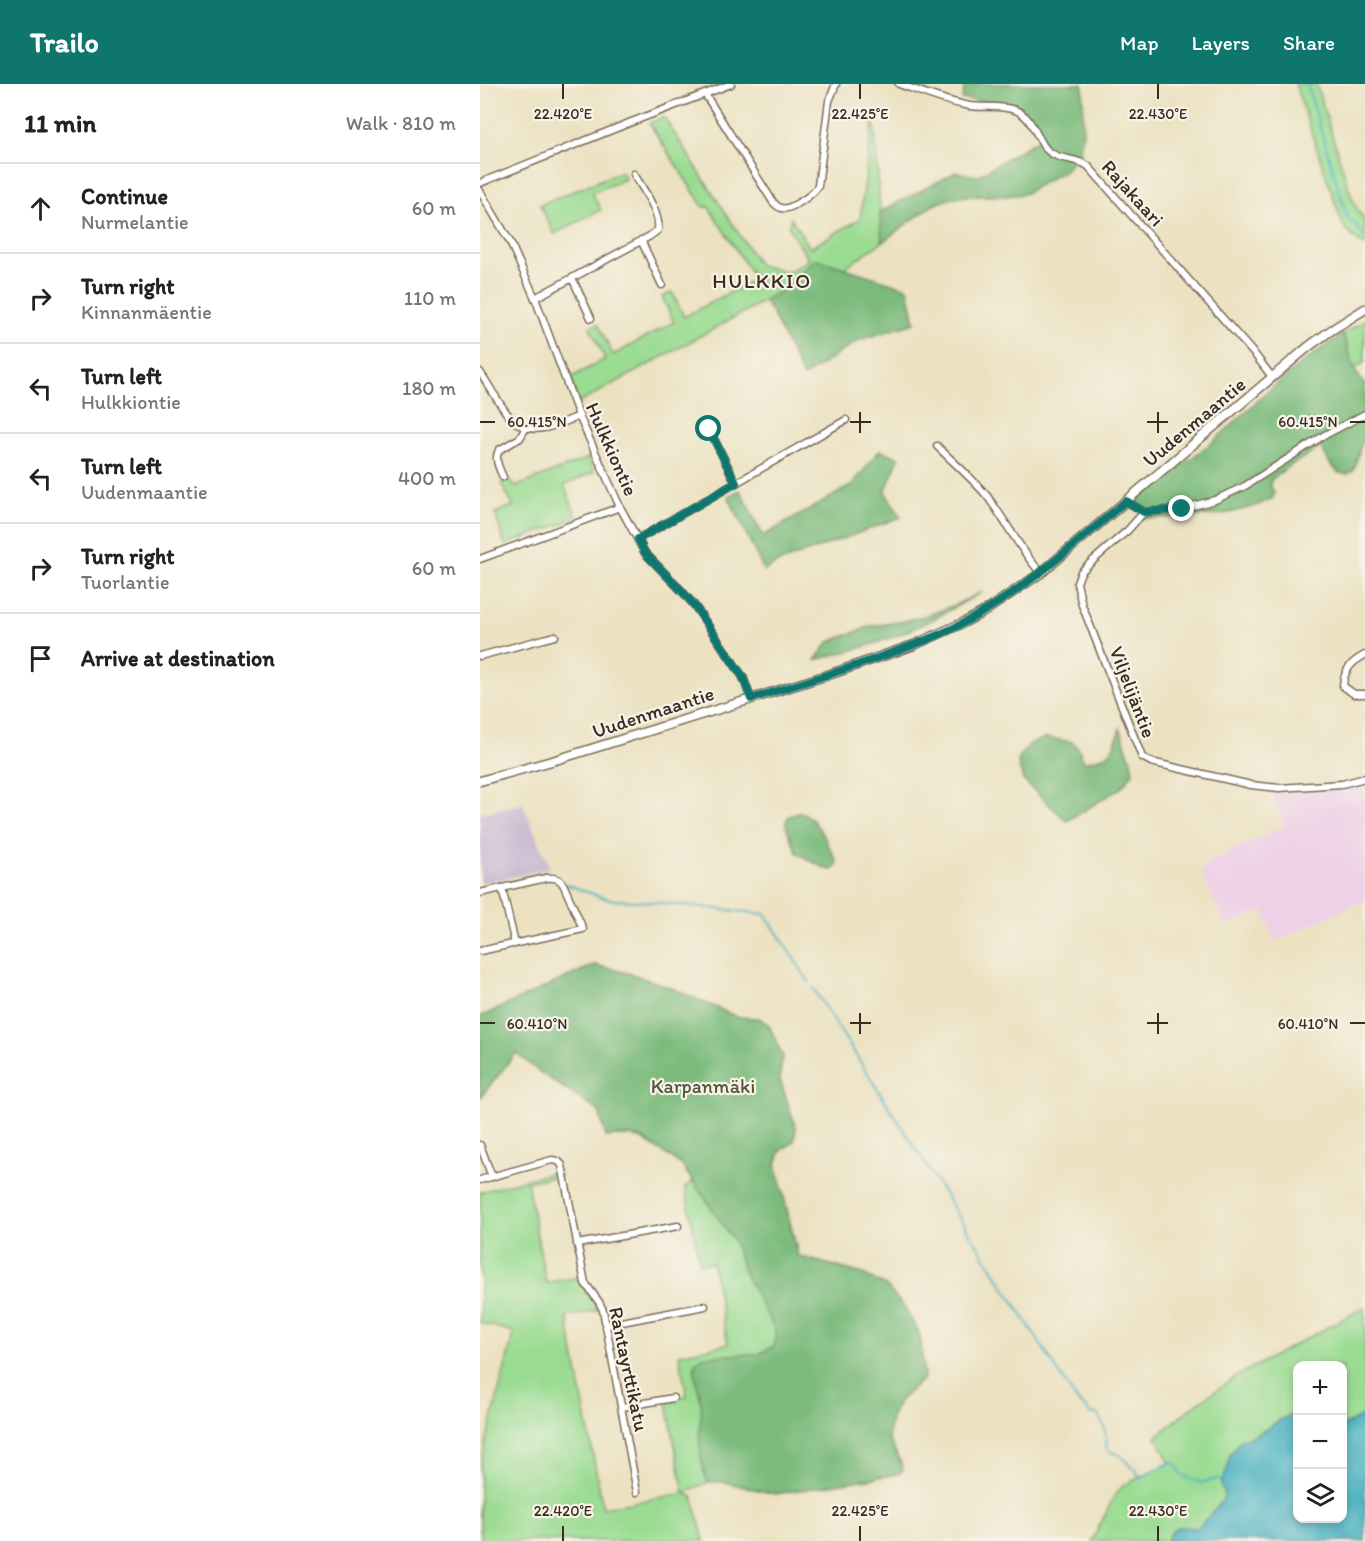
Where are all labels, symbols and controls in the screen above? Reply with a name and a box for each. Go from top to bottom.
text: Trailo [30,25,99,59]
text: Map [1120,30,1159,55]
text: Layers [1192,30,1250,55]
text: Share [1283,30,1335,55]
text: 22.420°E [534,105,592,123]
text: 22.425°E [832,105,888,123]
text: 22.430°E [1129,105,1187,123]
text: 11 min [24,107,96,139]
text: Walk · 810 m [346,111,456,135]
street label: Rajakaari [1097,155,1169,231]
text: Continue [81,183,168,210]
icon: ahead [24,192,57,225]
text: 60 m [412,196,456,220]
text: Nurmelantie [81,210,189,234]
district label: HULKKIO [712,268,812,293]
text: Turn right [81,273,175,300]
icon: right [24,282,57,315]
text: 110 m [404,286,456,310]
text: Kinnanmäentie [81,300,212,324]
text: Turn left [81,363,162,390]
icon: left [24,372,57,405]
street label: Uudenmaantie [1138,372,1250,472]
text: 180 m [402,376,456,400]
text: Hulkkiontie [81,390,181,414]
street label: Hulkkiontie [581,399,643,499]
text: 60.415°N [507,413,567,431]
text: 60.415°N [1278,413,1338,431]
route start [695,415,721,441]
text: Turn left [81,453,162,480]
icon: left [24,462,57,495]
text: 400 m [398,466,456,490]
text: Uudenmaantie [81,480,208,504]
route end [1168,495,1194,521]
text: Turn right [81,543,175,570]
icon: right [24,552,57,585]
text: 60 m [412,556,456,580]
text: Tuorlantie [81,570,169,594]
icon: arrive [24,642,57,675]
street label: Viljelijäntie [1105,643,1161,741]
text: Arrive at destination [81,645,275,672]
street label: Uudenmaantie [589,681,717,743]
text: 60.410°N [507,1015,567,1033]
text: 60.410°N [1278,1015,1338,1033]
park label: Karpanmäki [651,1074,755,1098]
street label: Rantayrttikatu [604,1304,654,1434]
map controls [1293,1361,1347,1523]
button: + [1293,1361,1347,1415]
button: − [1293,1415,1347,1469]
button: layers [1293,1469,1347,1523]
text: 22.420°E [534,1502,592,1520]
text: 22.425°E [832,1502,888,1520]
text: 22.430°E [1129,1502,1187,1520]

